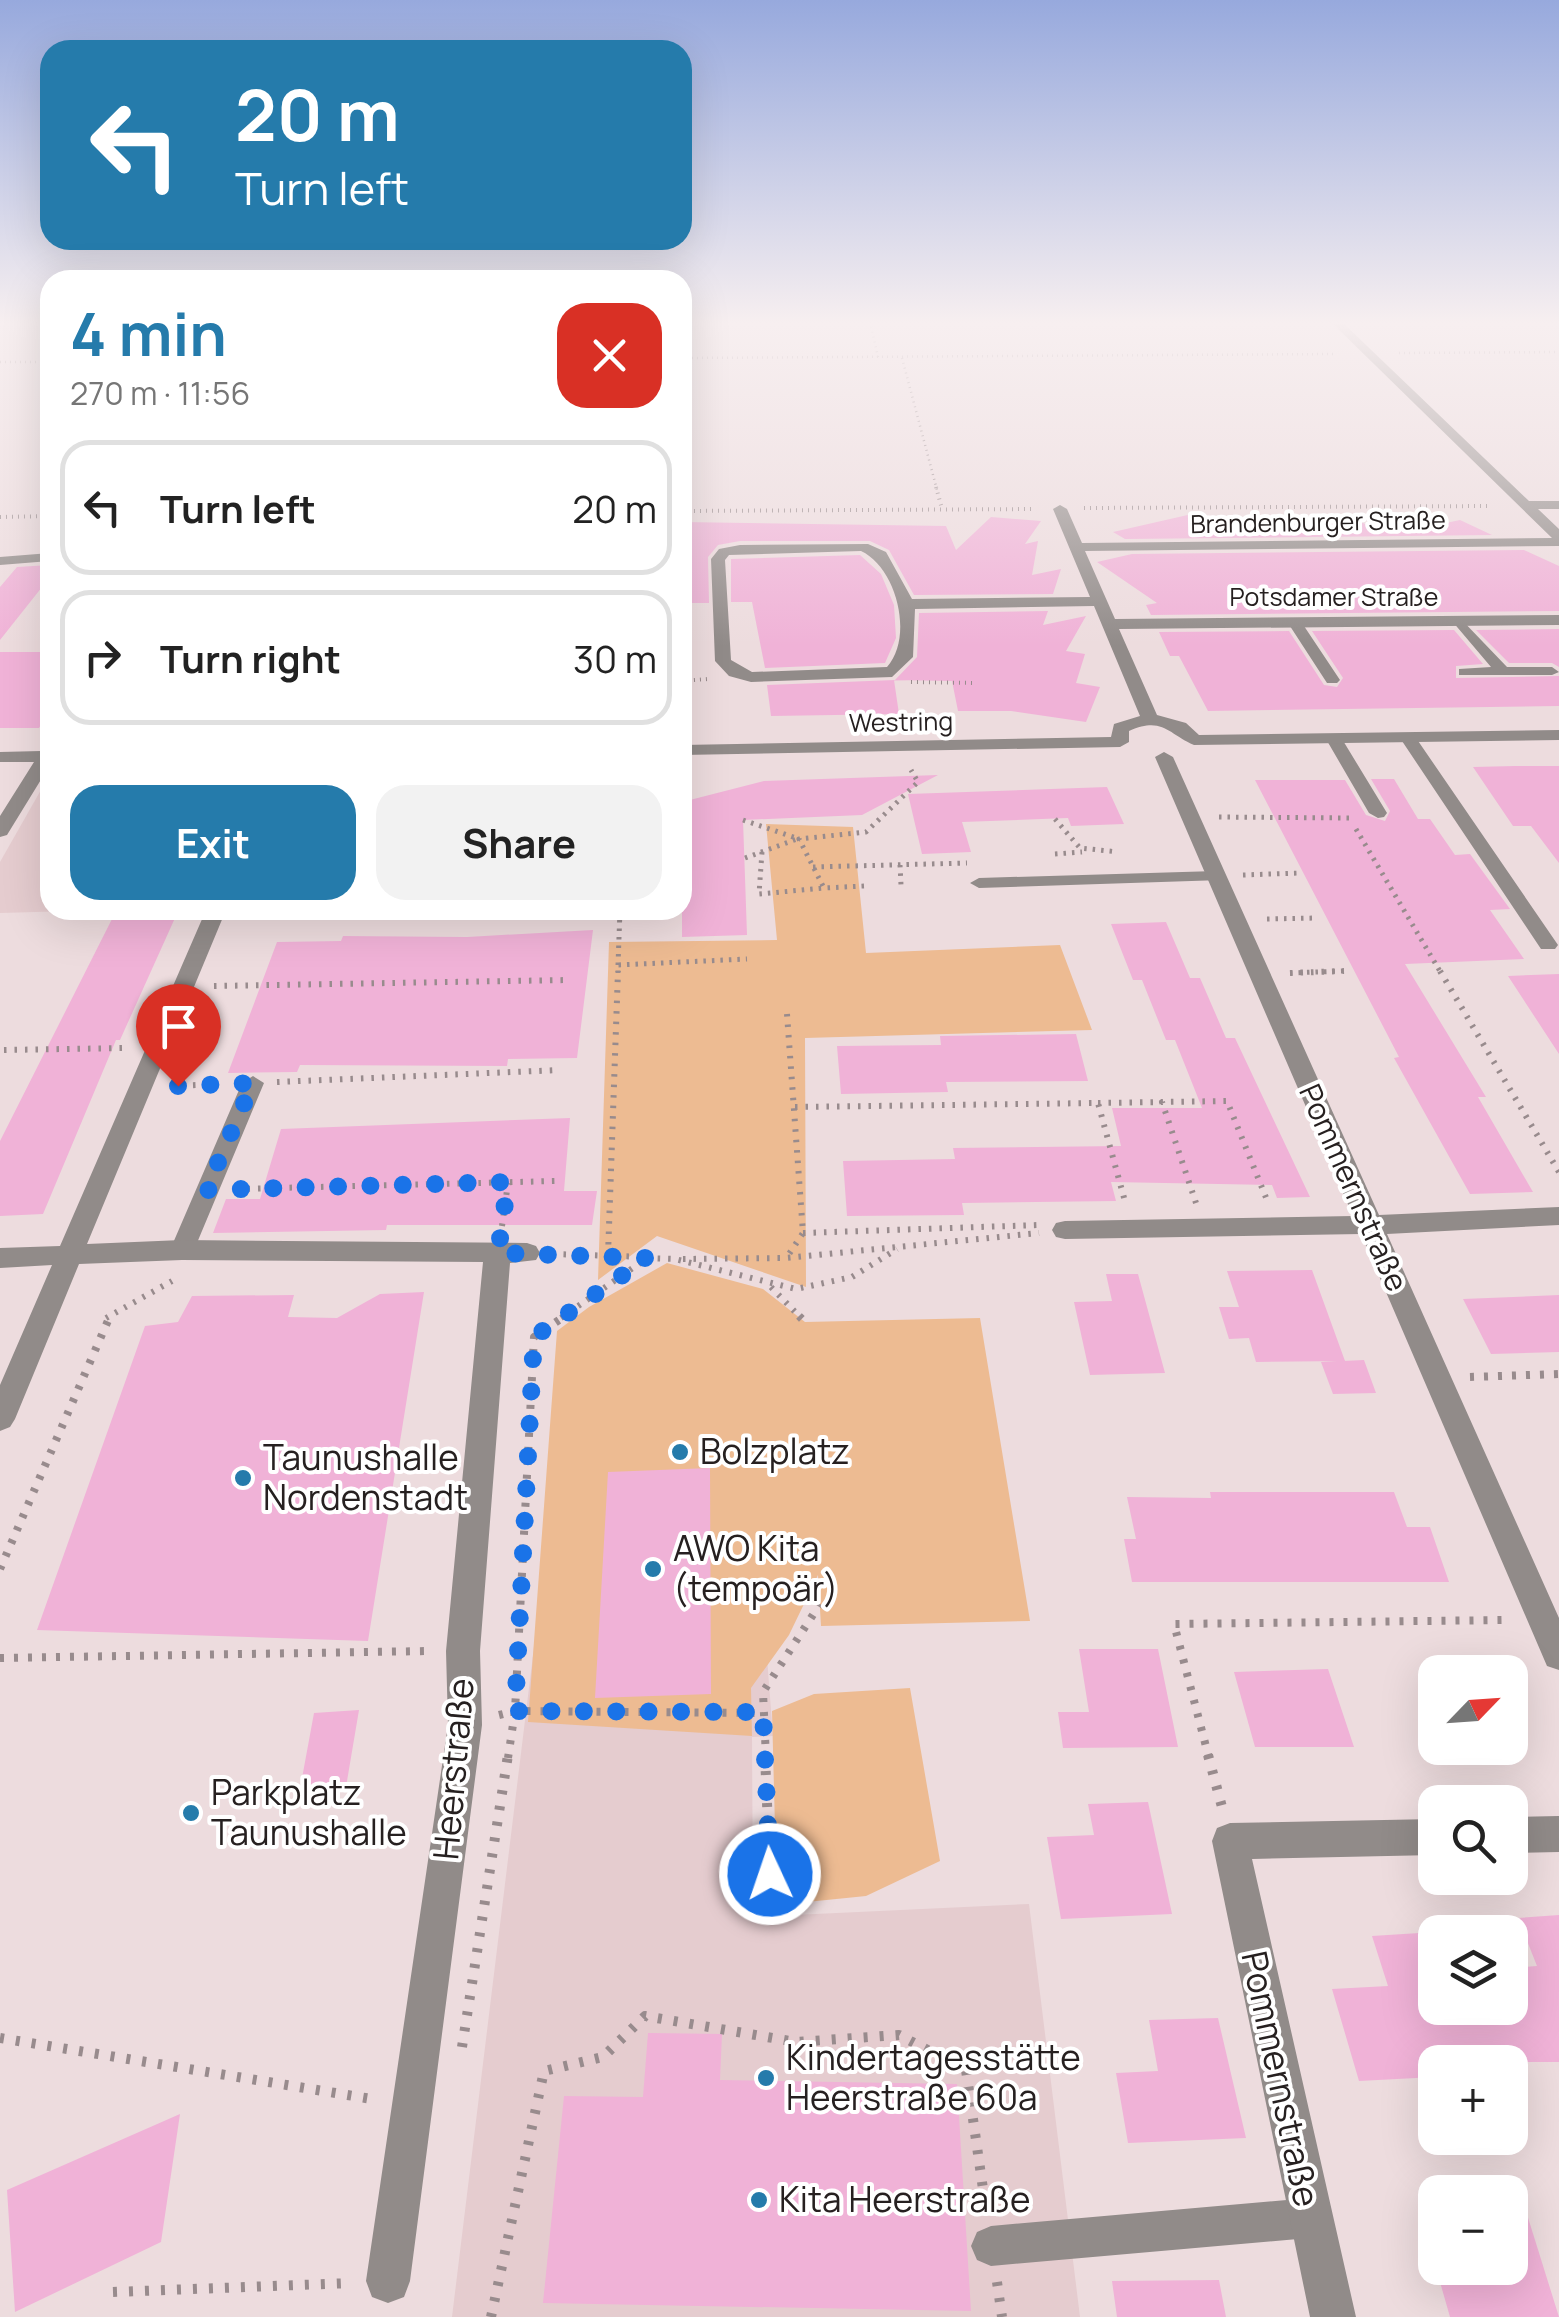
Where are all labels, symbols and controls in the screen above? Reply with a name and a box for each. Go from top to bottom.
text: 20 m [235,66,400,162]
icon: left [70,80,200,210]
text: Turn left [235,157,409,219]
text: 4 min [70,292,227,374]
button: close [557,303,662,408]
text: 270 m · 11:56 [70,371,250,415]
icon: left [75,480,130,535]
text: Turn left [160,482,316,534]
text: 20 m [572,482,657,534]
street label: Brandenburger Straße [1190,502,1446,541]
street label: Potsdamer Straße [1230,579,1438,614]
icon: right [75,630,130,685]
text: Turn right [160,632,341,684]
text: 30 m [573,632,657,684]
street label: Westring [849,703,953,740]
button: Exit [70,785,356,900]
button: Share [376,785,662,900]
pin [136,984,221,1087]
icon: arrive [151,999,206,1054]
street label: Pommernstraße [1290,1077,1418,1298]
place label: Bolzplatz [700,1427,850,1475]
place label: Taunushalle Nordenstadt [263,1433,468,1521]
marker: Bolzplatz [669,1441,691,1463]
marker: Taunushalle Nordenstadt [232,1467,254,1489]
place label: AWO Kita (tempoär) [673,1524,839,1612]
marker: AWO Kita (tempoär) [642,1558,664,1580]
north arrow [1418,1655,1528,1765]
map controls [1418,1655,1528,2285]
street label: Heerstraße [421,1676,485,1862]
place label: Parkplatz Taunushalle [211,1768,407,1856]
button: search [1418,1785,1528,1895]
marker: Parkplatz Taunushalle [180,1802,202,1824]
position arrow [718,1822,822,1926]
button: layers [1418,1915,1528,2025]
street label: Pommernstraße [1230,1947,1331,2211]
place label: Kindertagesstätte Heerstraße 60a [786,2033,1081,2121]
button: + [1418,2045,1528,2155]
marker: Kindertagesstätte Heerstraße 60a [755,2067,777,2089]
place label: Kita Heerstraße [779,2175,1030,2223]
button: − [1418,2175,1528,2285]
marker: Kita Heerstraße [748,2189,770,2211]

